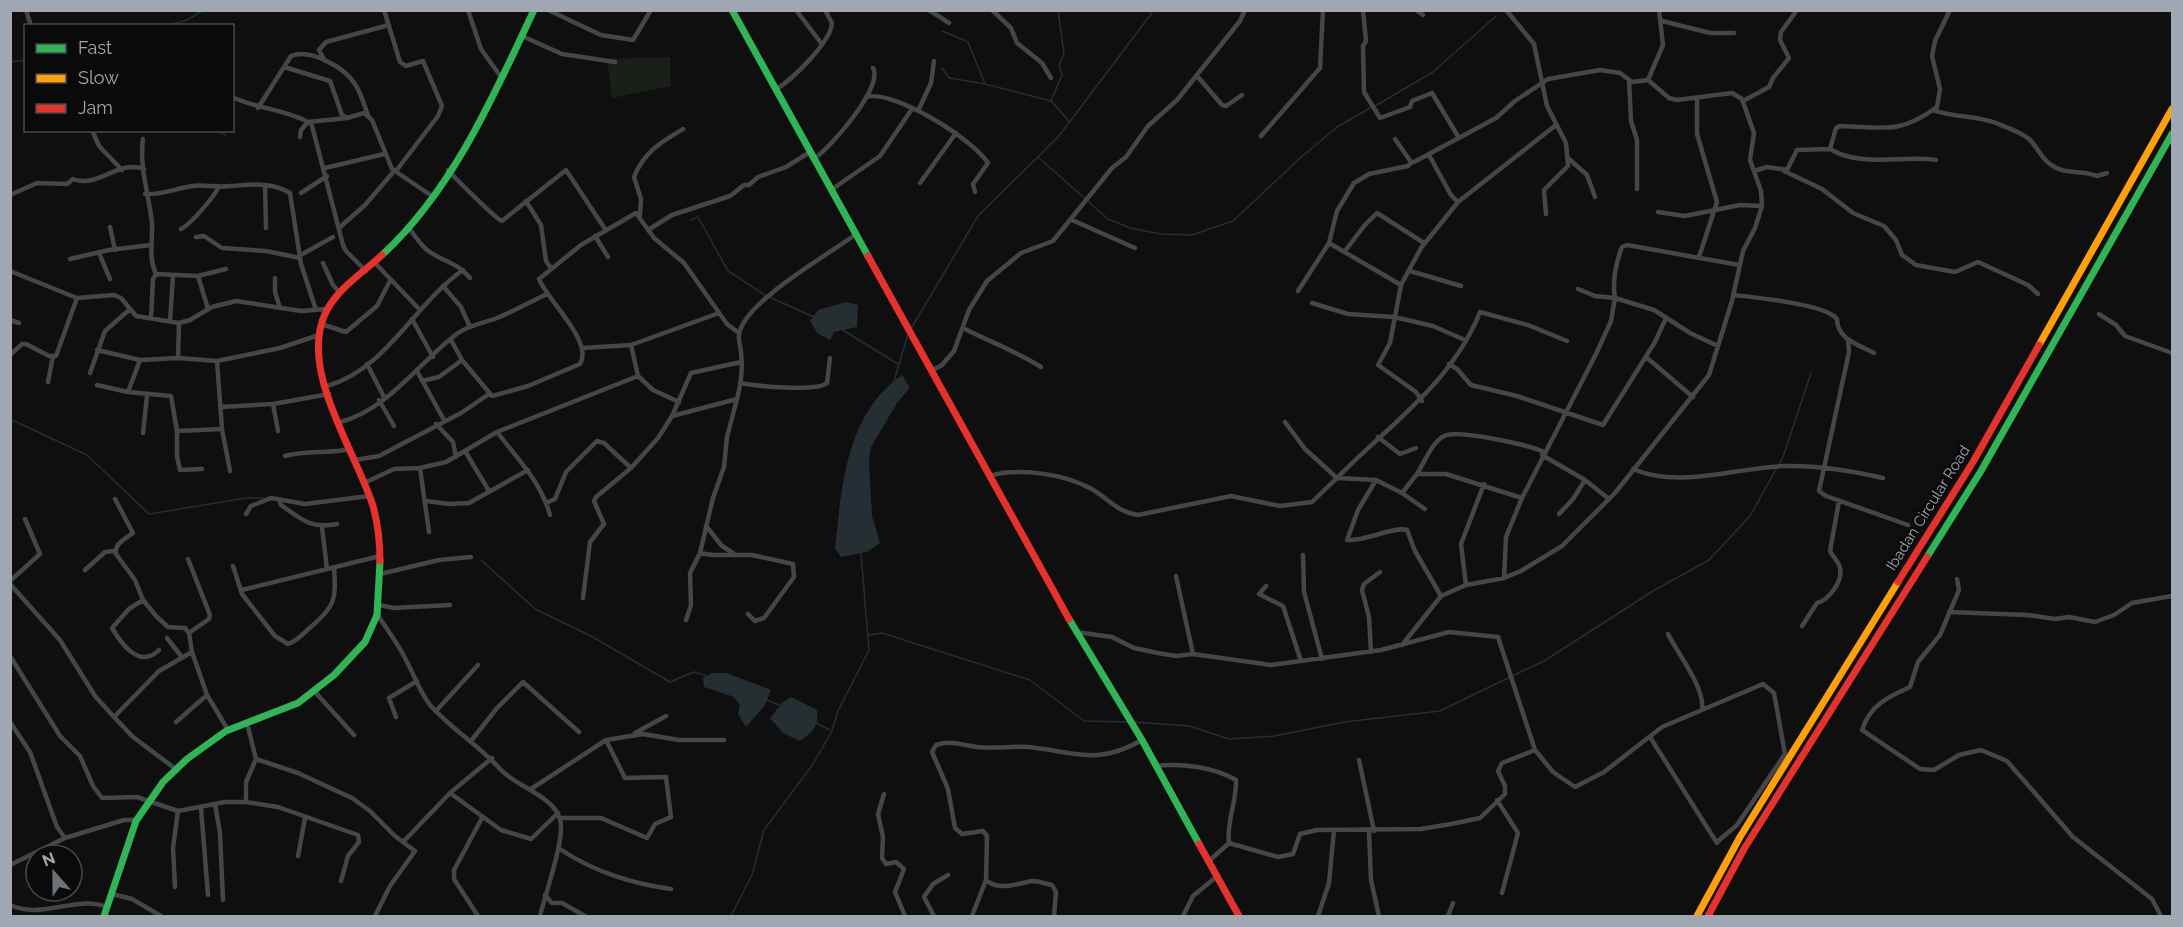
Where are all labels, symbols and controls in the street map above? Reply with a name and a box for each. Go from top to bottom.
legend [24,24,234,132]
text: Fast [78,37,112,58]
text: Slow [78,67,119,88]
text: Jam [78,97,113,118]
street label: Ibadan Circular Road [1882,442,1974,574]
north arrow [24,843,84,903]
text: N [40,848,58,871]

